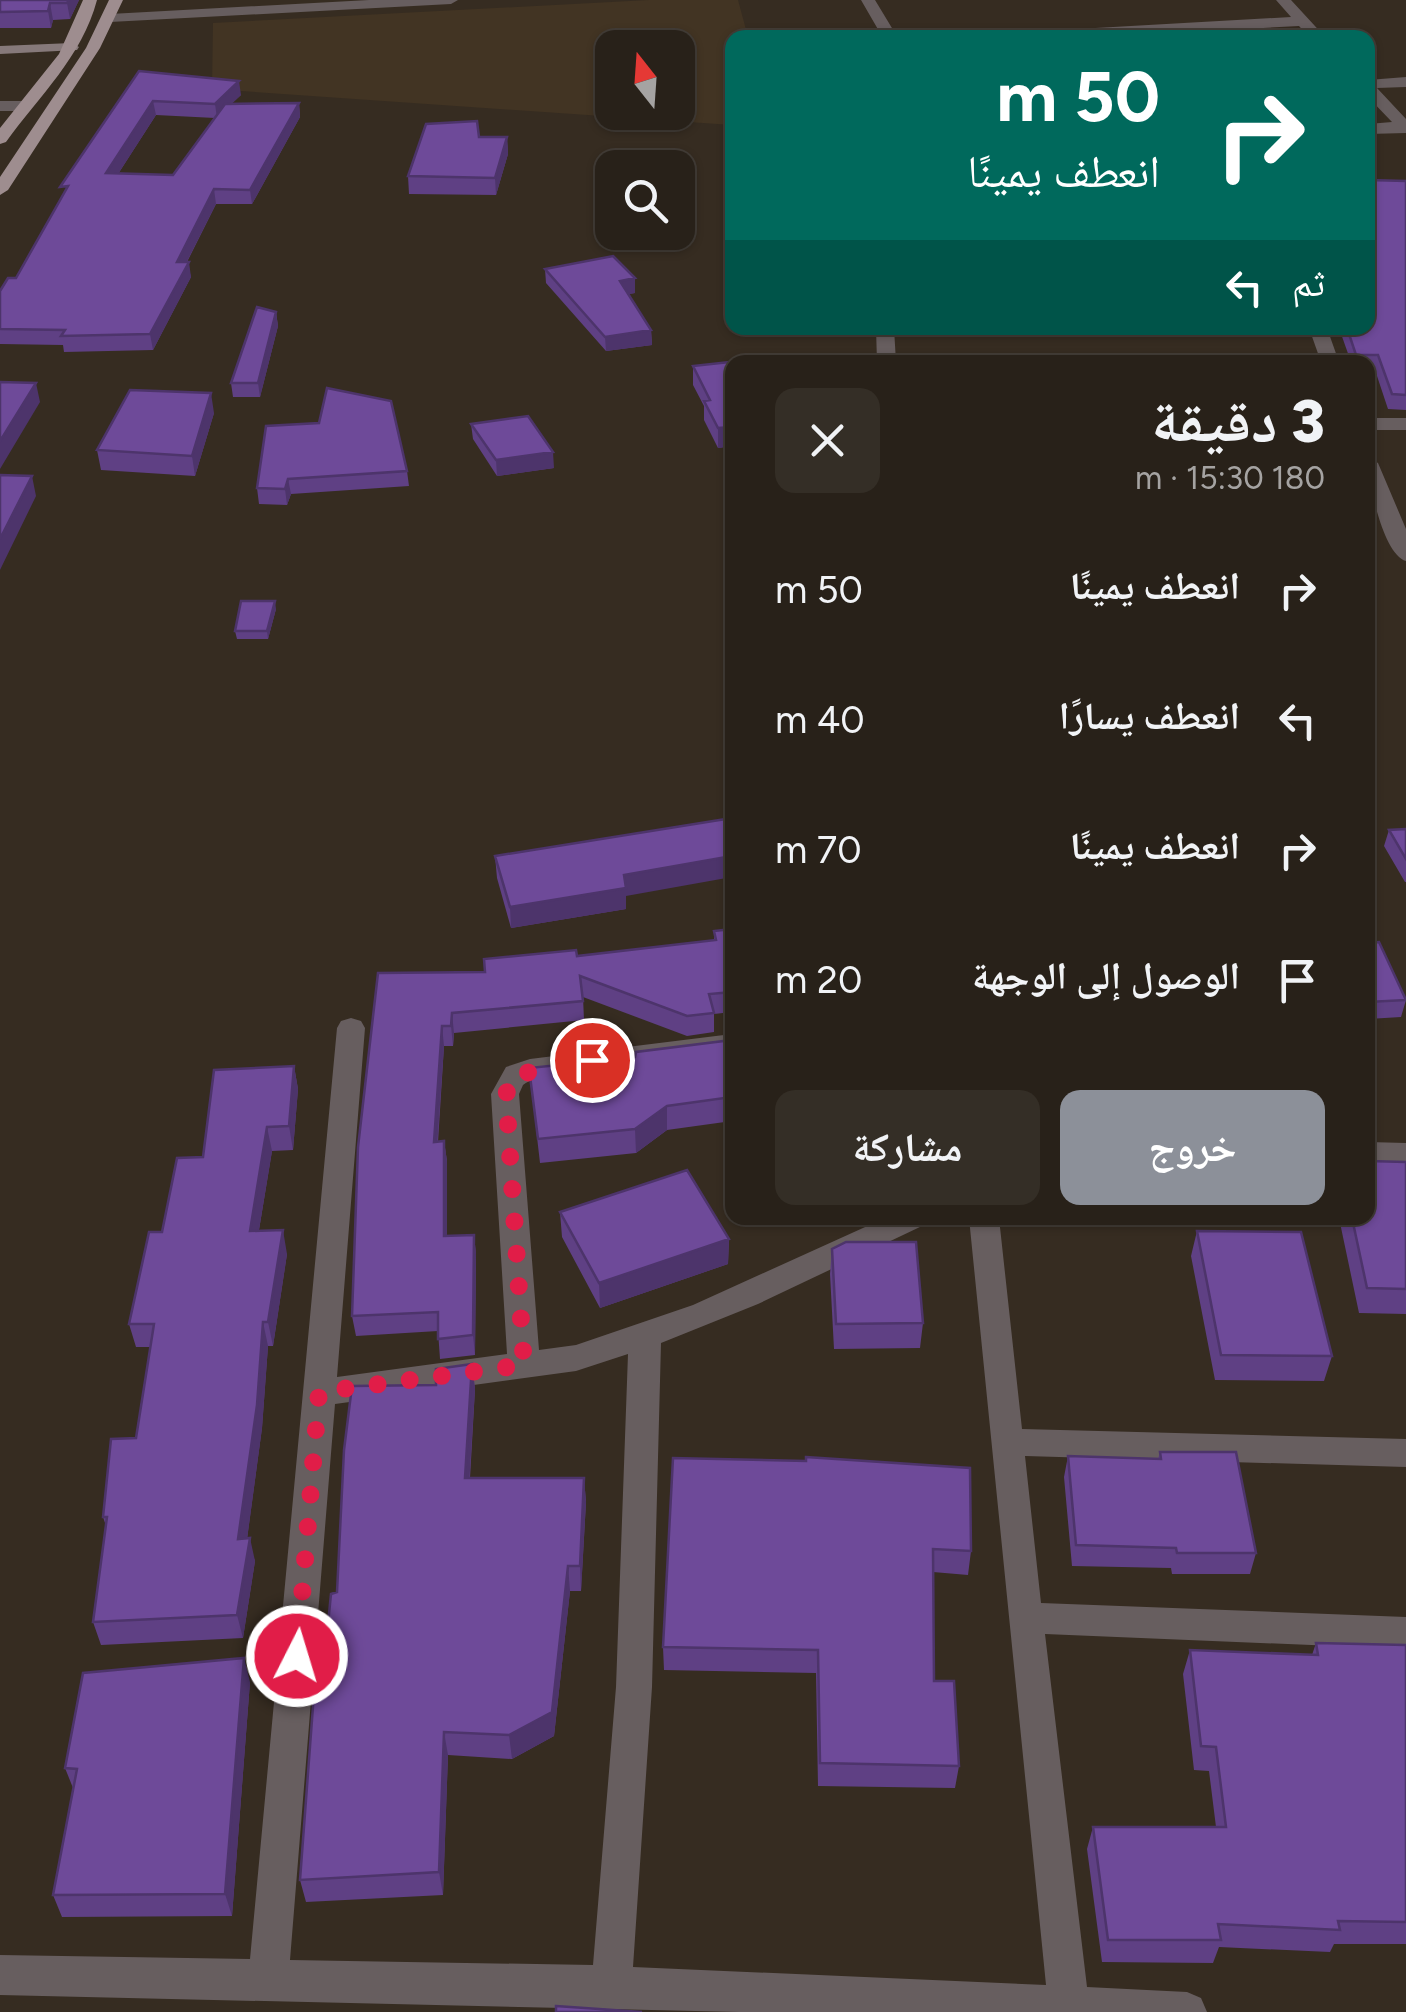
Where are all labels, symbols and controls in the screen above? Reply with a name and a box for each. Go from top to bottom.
north arrow [595,30,695,130]
map controls [595,30,695,250]
text: 50 m [996,54,1160,139]
icon: right [1195,70,1325,200]
text: انعطف يمينًا [967,144,1160,198]
button: search [595,150,695,250]
icon: left [1217,260,1272,315]
text: ثم [1292,260,1325,306]
text: 3 دقيقة [1151,385,1325,457]
button: close [775,388,880,493]
text: 180 m · 15:30 [1135,459,1325,497]
text: انعطف يمينًا [1070,563,1240,609]
icon: right [1270,563,1325,618]
text: 50 m [775,567,863,613]
text: انعطف يسارًا [1059,693,1240,739]
icon: left [1270,693,1325,748]
text: 40 m [775,697,865,743]
text: انعطف يمينًا [1070,823,1240,869]
icon: right [1270,823,1325,878]
text: 70 m [775,827,862,873]
text: الوصول إلى الوجهة [972,953,1240,999]
icon: arrive [1270,953,1325,1008]
text: 20 m [775,957,862,1003]
pin [550,1018,635,1103]
icon: arrive [565,1033,620,1088]
button: مشاركة [775,1090,1040,1205]
button: خروج [1060,1090,1325,1205]
position arrow [245,1604,349,1708]

